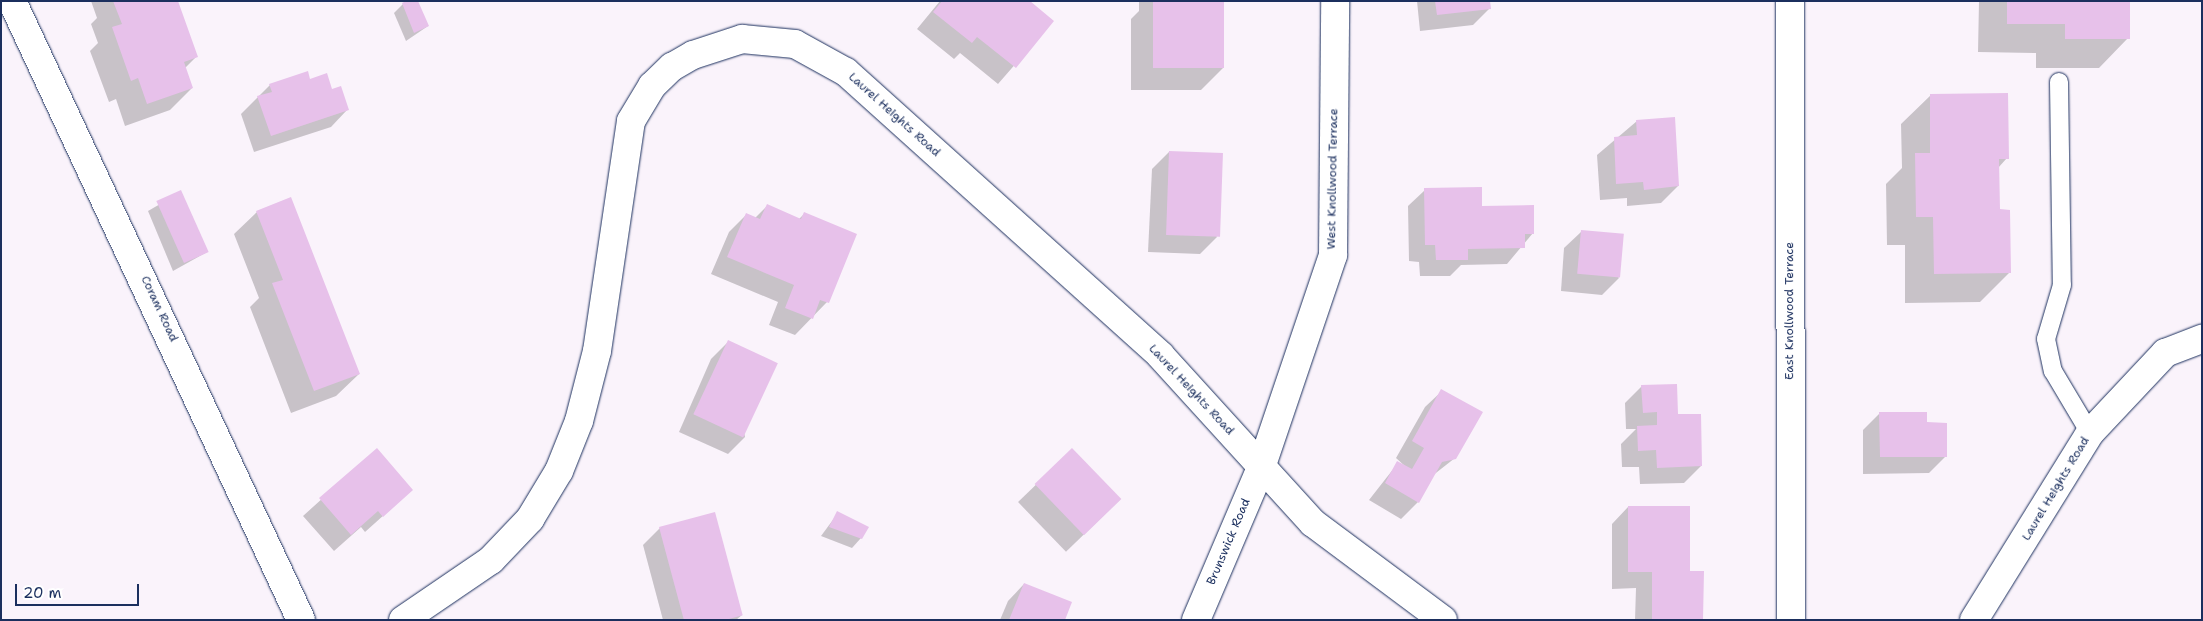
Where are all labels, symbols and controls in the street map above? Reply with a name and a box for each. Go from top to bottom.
street label: Laurel Heights Road [845,70,943,160]
street label: West Knollwood Terrace [1325,108,1341,250]
street label: East Knollwood Terrace [1783,242,1797,380]
street label: Coram Road [137,274,181,344]
street label: Laurel Heights Road [1145,342,1237,438]
street label: Laurel Heights Road [2019,434,2093,544]
street label: Brunswick Road [1204,497,1254,587]
scale bar [18,574,141,606]
text: 20 m [23,583,62,603]

